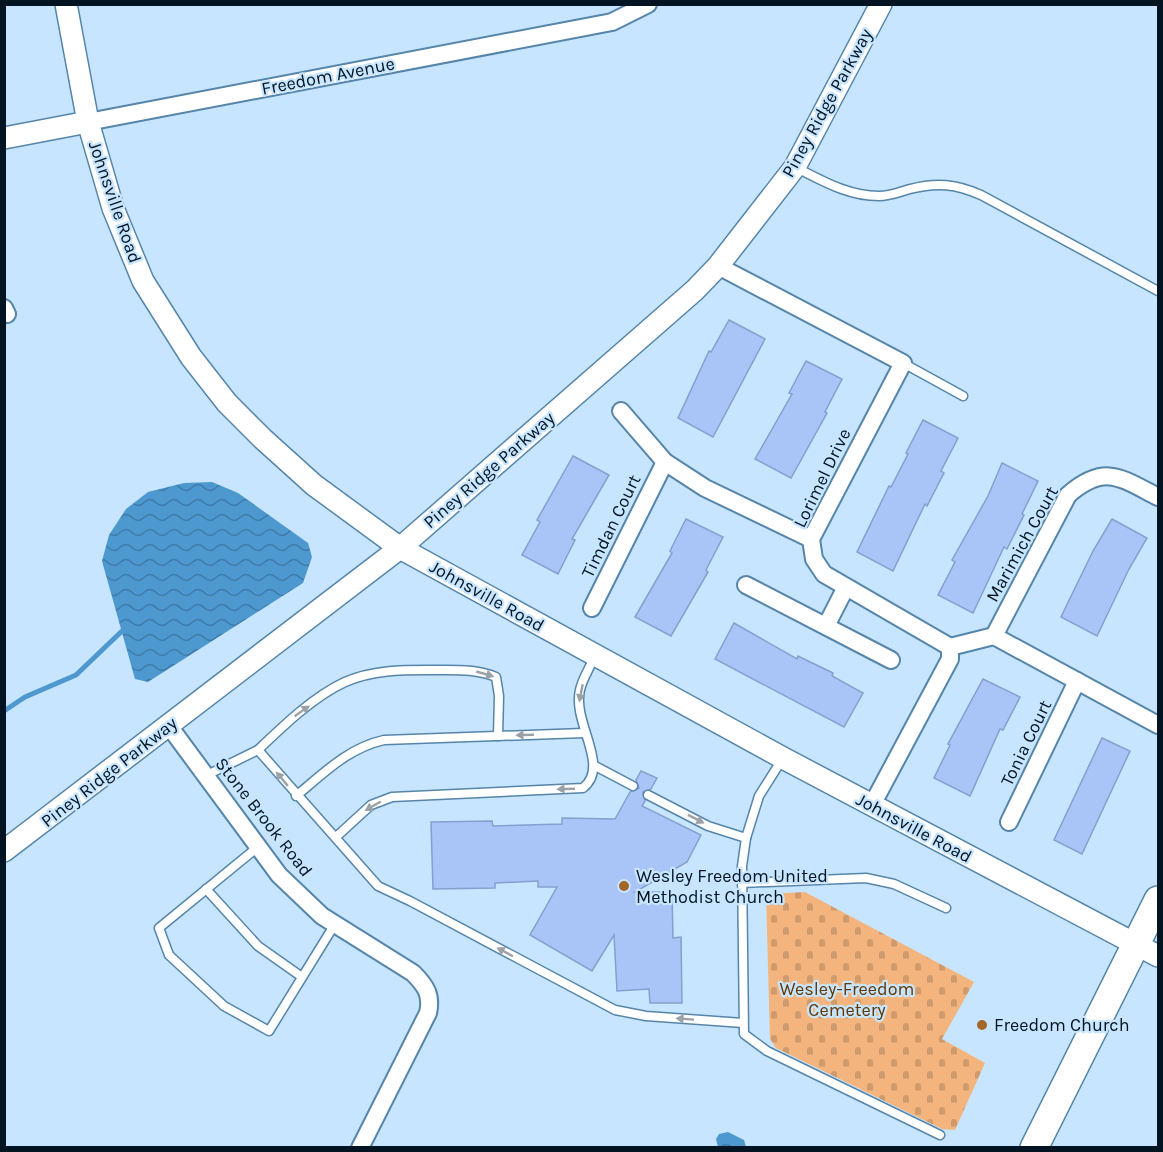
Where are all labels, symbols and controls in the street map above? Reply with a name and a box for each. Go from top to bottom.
street label: Piney Ridge Parkway [777,24,877,181]
street label: Freedom Avenue [260,52,396,100]
street label: Johnsville Road [84,138,146,266]
street label: Piney Ridge Parkway [419,407,560,533]
street label: Lorimel Drive [789,425,855,531]
street label: Timdan Court [577,471,646,581]
street label: Marimich Court [981,482,1063,606]
street label: Johnsville Road [426,555,548,637]
one-way arrow [476,669,494,679]
one-way arrow [576,684,585,703]
street label: Tonia Court [996,696,1056,790]
one-way arrow [294,706,309,718]
street label: Piney Ridge Parkway [37,712,182,832]
one-way arrow [516,730,535,740]
street label: Stone Brook Road [211,753,317,881]
one-way arrow [276,772,289,787]
one-way arrow [556,784,575,794]
street label: Johnsville Road [852,788,976,868]
one-way arrow [364,801,381,811]
one-way arrow [687,815,704,824]
place label: Wesley Freedom United Methodist Church [636,865,828,908]
marker: Wesley Freedom United Methodist Church [617,879,631,893]
one-way arrow [497,947,514,957]
park label: Wesley-Freedom Cemetery [780,978,914,1021]
one-way arrow [675,1014,694,1023]
place label: Freedom Church [994,1014,1130,1036]
marker: Freedom Church [975,1018,989,1032]

